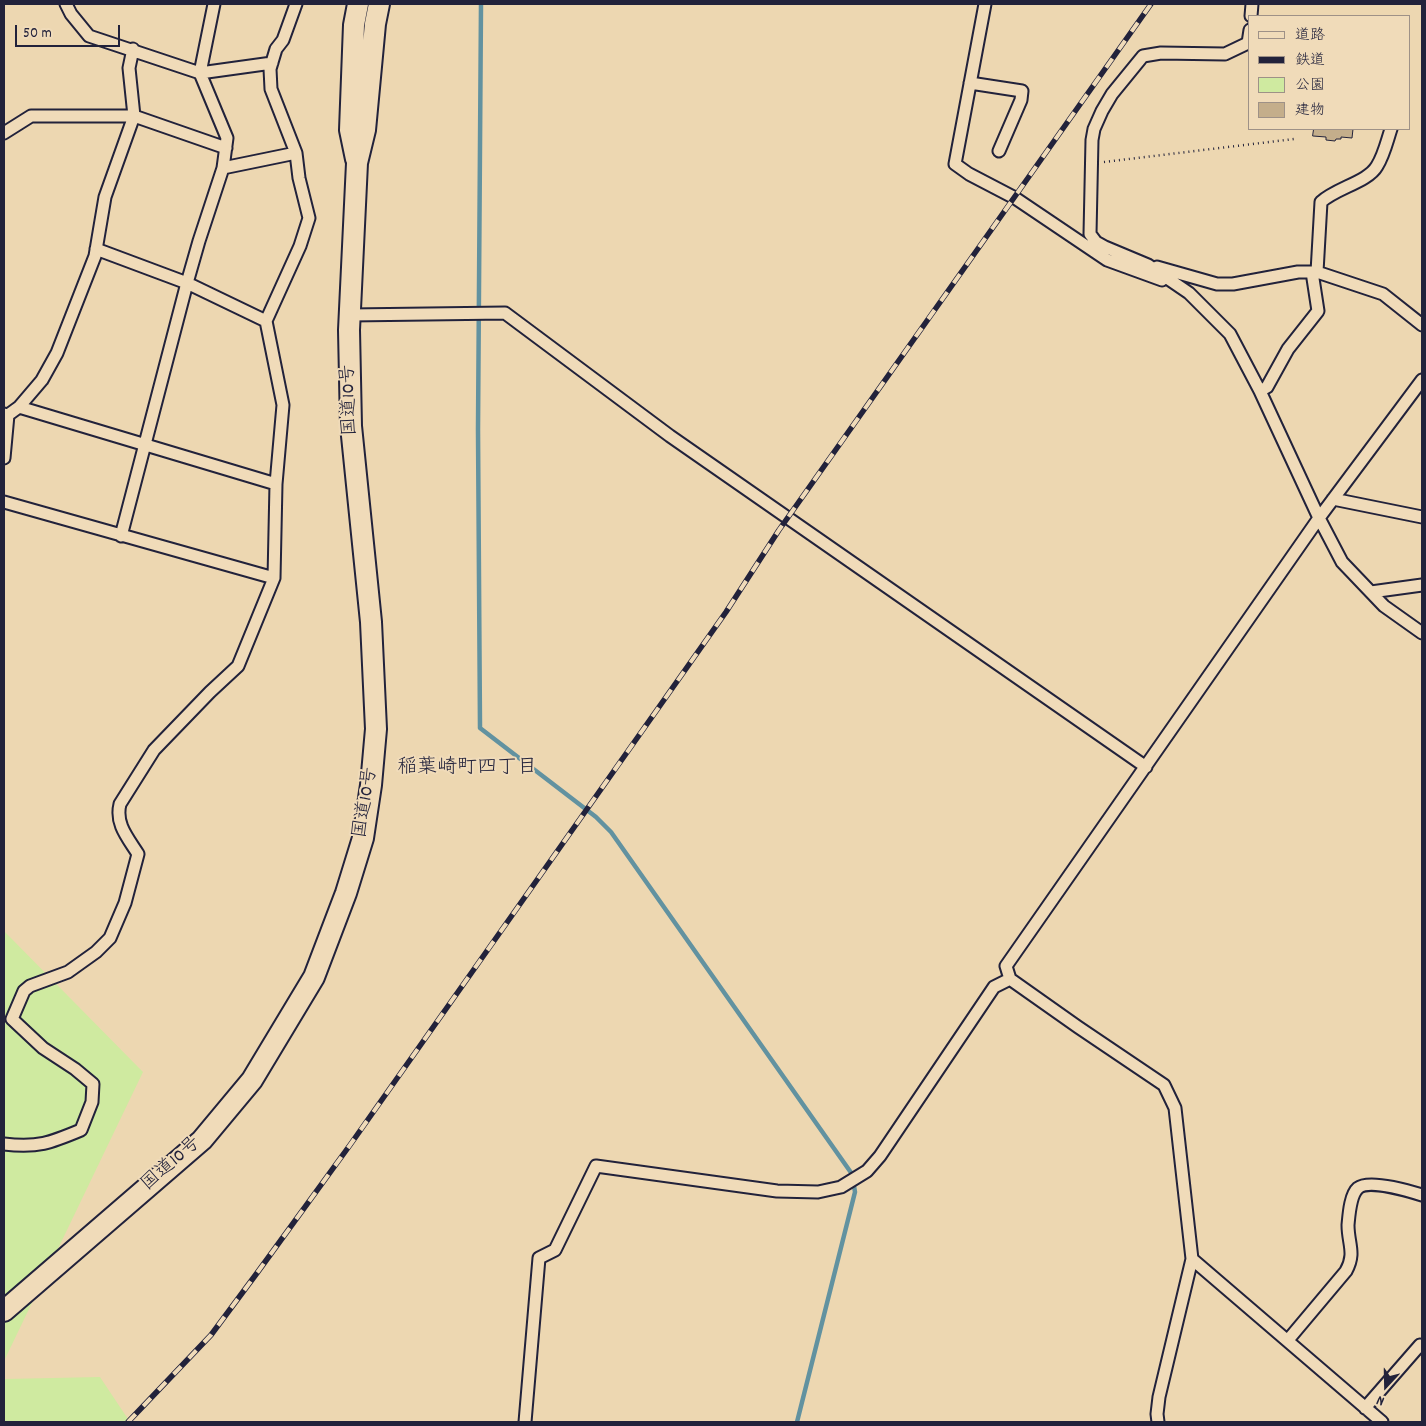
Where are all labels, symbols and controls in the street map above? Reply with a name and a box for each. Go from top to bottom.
scale bar [18,15,122,47]
legend [1248,15,1411,130]
text: 50 m [23,23,52,45]
text: 道路 [1295,25,1325,47]
text: 鉄道 [1295,50,1325,72]
text: 公園 [1295,75,1325,97]
text: 建物 [1295,100,1325,122]
street label: 国道10号 [338,364,364,436]
district label: 稲葉崎町四丁目 [397,757,537,781]
street label: 国道10号 [350,766,384,840]
street label: 国道10号 [138,1133,206,1197]
north arrow [1361,1361,1411,1411]
text: N [1374,1389,1387,1411]

